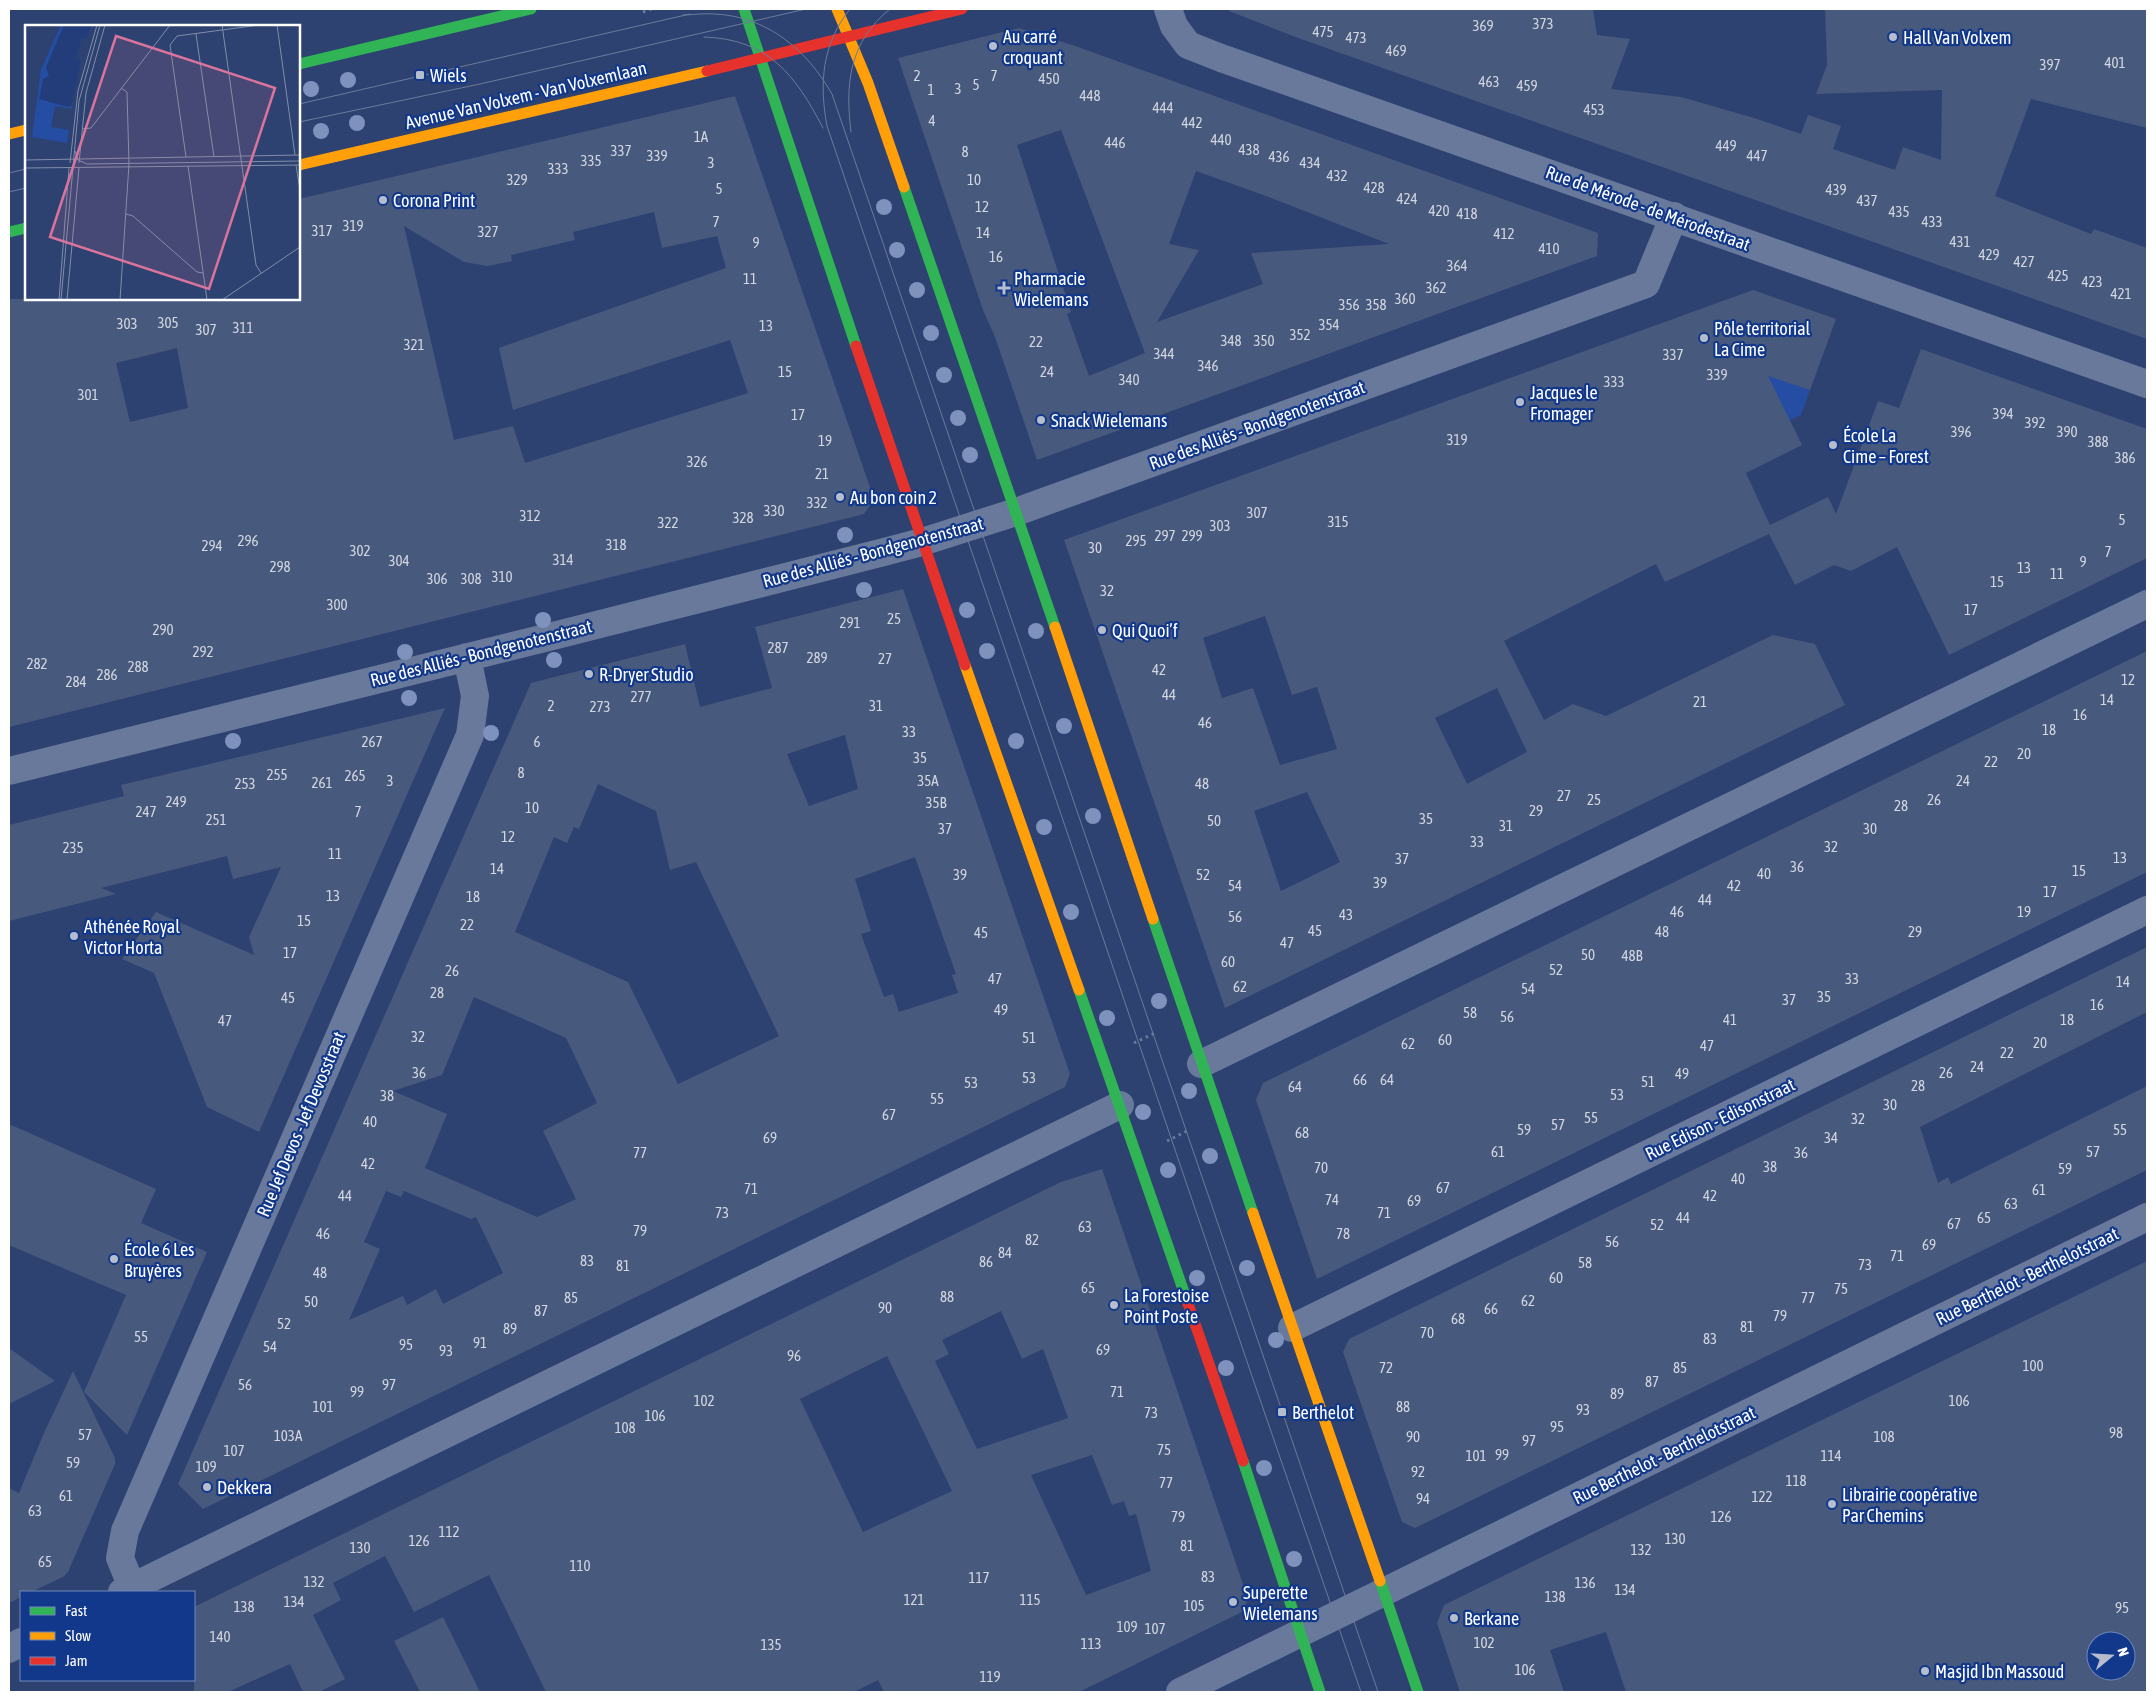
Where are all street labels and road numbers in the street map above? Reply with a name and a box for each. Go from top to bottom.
street label: Avenue Van Volxem - Van Volxemlaan [403,57,649,133]
street label: Rue de Mérode - de Mérodestraat [1543,161,1753,255]
street label: Rue des Alliés - Bondgenotenstraat [1146,376,1368,474]
street label: Rue des Alliés - Bondgenotenstraat [760,512,986,592]
street label: Rue des Alliés - Bondgenotenstraat [368,615,594,691]
street label: Rue Jef Devos - Jef Devosstraat [252,1028,350,1220]
street label: Rue Edison - Edisonstraat [1642,1074,1798,1164]
street label: Rue Berthelot - Berthelotstraat [1932,1223,2122,1329]
street label: Rue Berthelot - Berthelotstraat [1569,1402,1759,1508]

